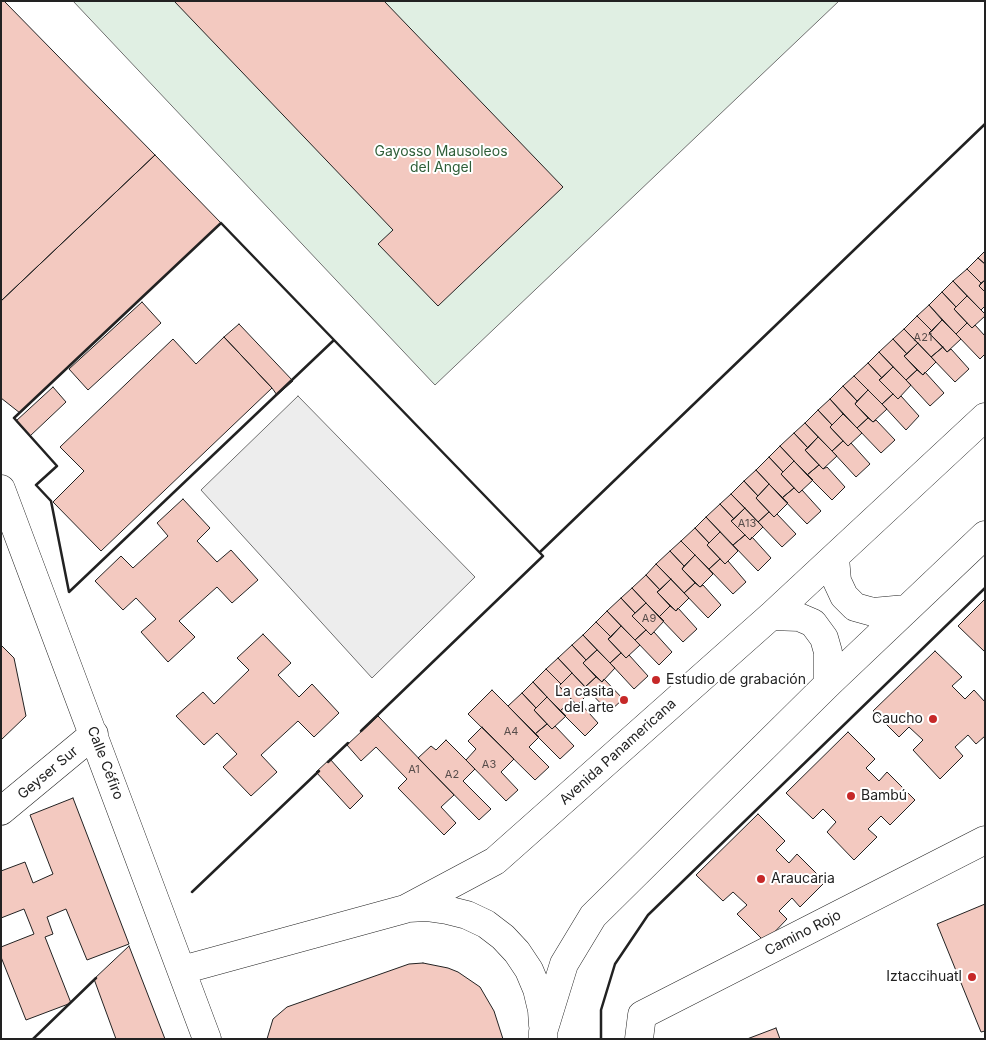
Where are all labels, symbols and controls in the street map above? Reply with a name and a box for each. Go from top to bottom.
park label: Gayosso Mausoleos del Angel [374,144,508,176]
house number: A21 [914,331,932,345]
house number: A13 [738,517,756,531]
house number: A9 [642,612,656,626]
place label: Estudio de grabación [666,672,806,688]
marker: Estudio de grabación [650,674,662,686]
place label: La casita del arte [555,684,614,716]
marker: La casita del arte [618,694,630,706]
street label: Avenida Panamericana [556,695,680,809]
place label: Caucho [872,711,923,727]
marker: Caucho [927,713,939,725]
street label: Calle Céfiro [83,724,127,802]
house number: A4 [504,725,518,739]
street label: Geyser Sur [14,743,82,803]
house number: A3 [482,758,496,772]
house number: A1 [408,763,420,777]
house number: A2 [445,768,459,782]
place label: Bambú [861,788,907,804]
marker: Bambú [845,790,857,802]
place label: Araucaria [771,871,835,887]
marker: Araucaria [755,873,767,885]
street label: Camino Rojo [762,907,844,959]
place label: Iztaccihuatl [886,969,962,985]
marker: Iztaccihuatl [966,971,978,983]

